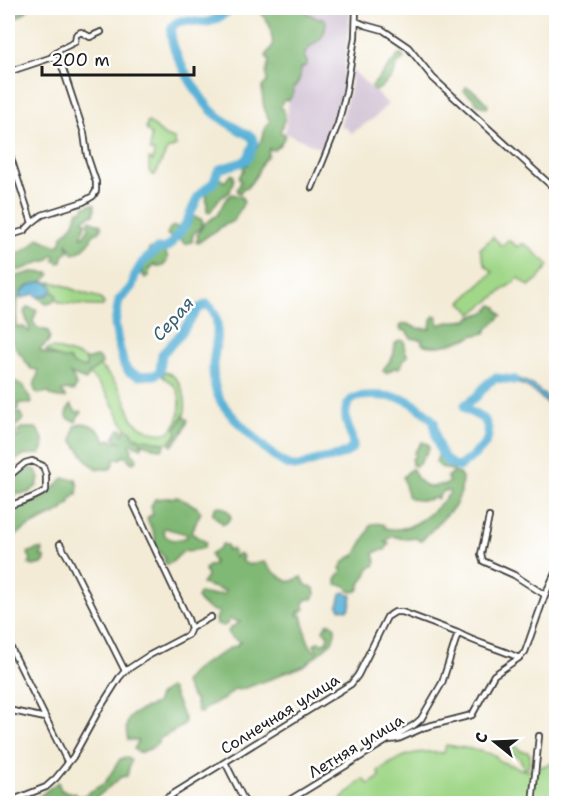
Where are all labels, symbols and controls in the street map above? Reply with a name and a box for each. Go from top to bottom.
scale bar [42,39,194,77]
text: 200 m [51,48,110,72]
water label: Серая [147,292,199,346]
street label: Солнечная улица [217,669,343,759]
street label: Летняя улица [304,709,408,783]
north arrow [465,712,525,772]
text: С [470,729,493,745]

